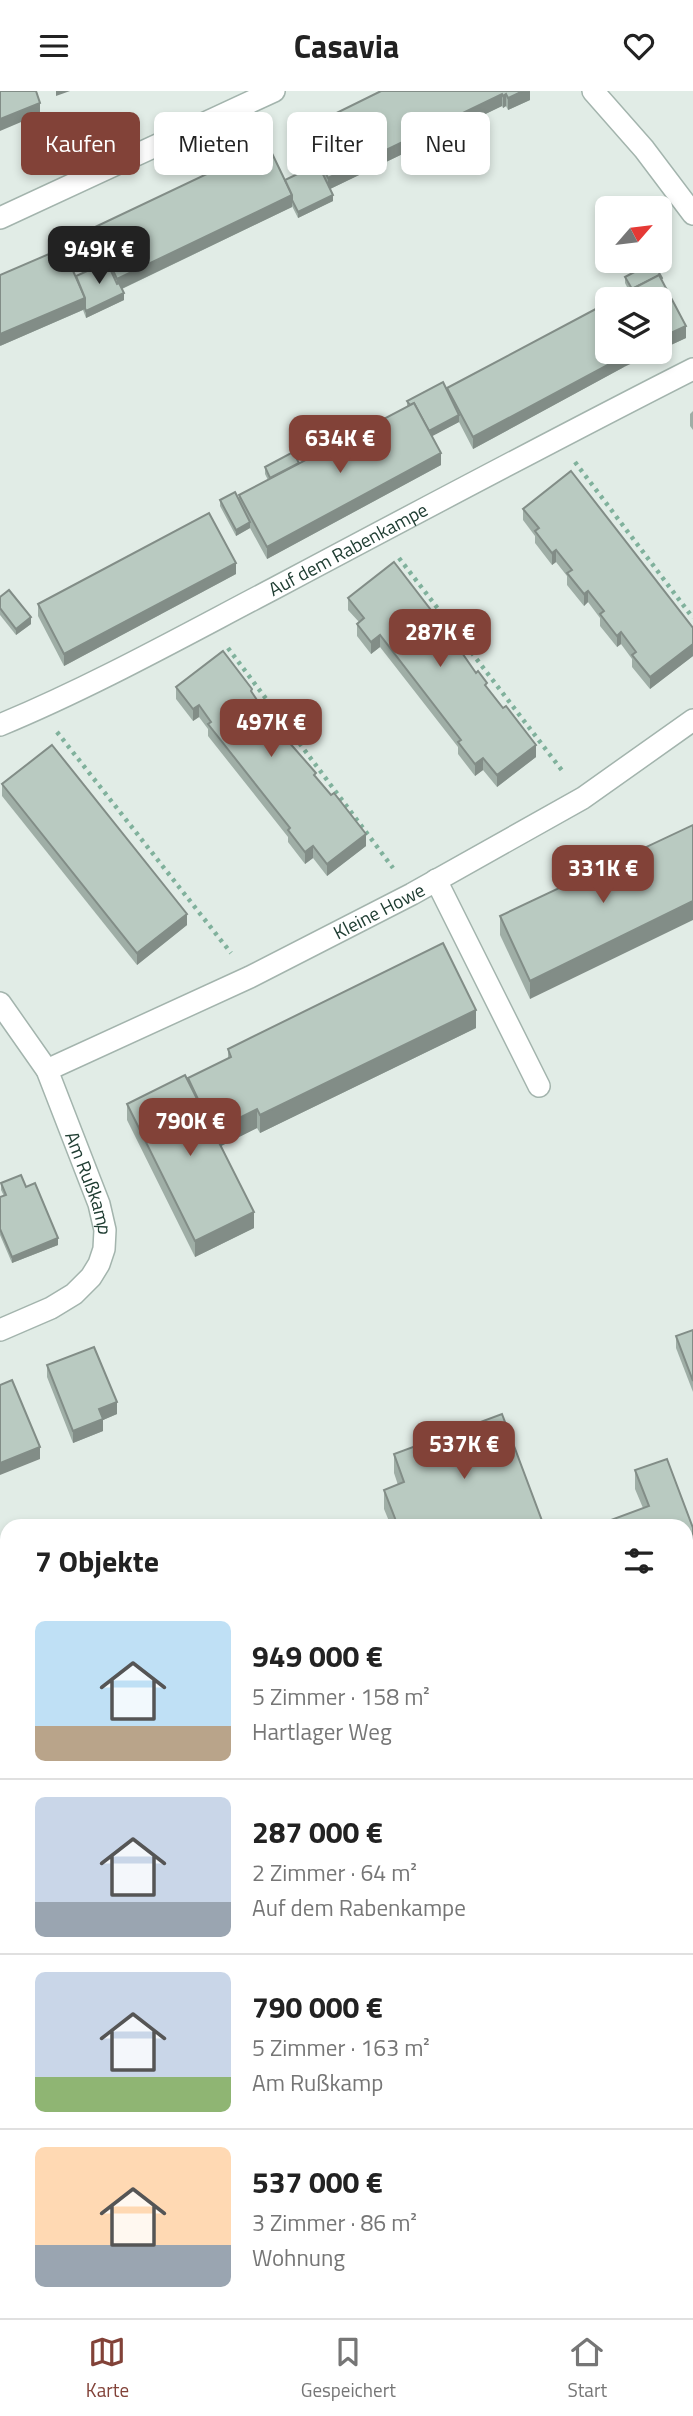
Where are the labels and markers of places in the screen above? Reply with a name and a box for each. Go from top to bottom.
pin: 949K € [42,227,156,286]
pin: 634K € [283,415,397,475]
pin: 287K € [383,609,497,669]
pin: 497K € [214,699,328,759]
pin: 331K € [546,845,660,905]
pin: 790K € [133,1098,247,1158]
pin: 537K € [407,1421,521,1481]

